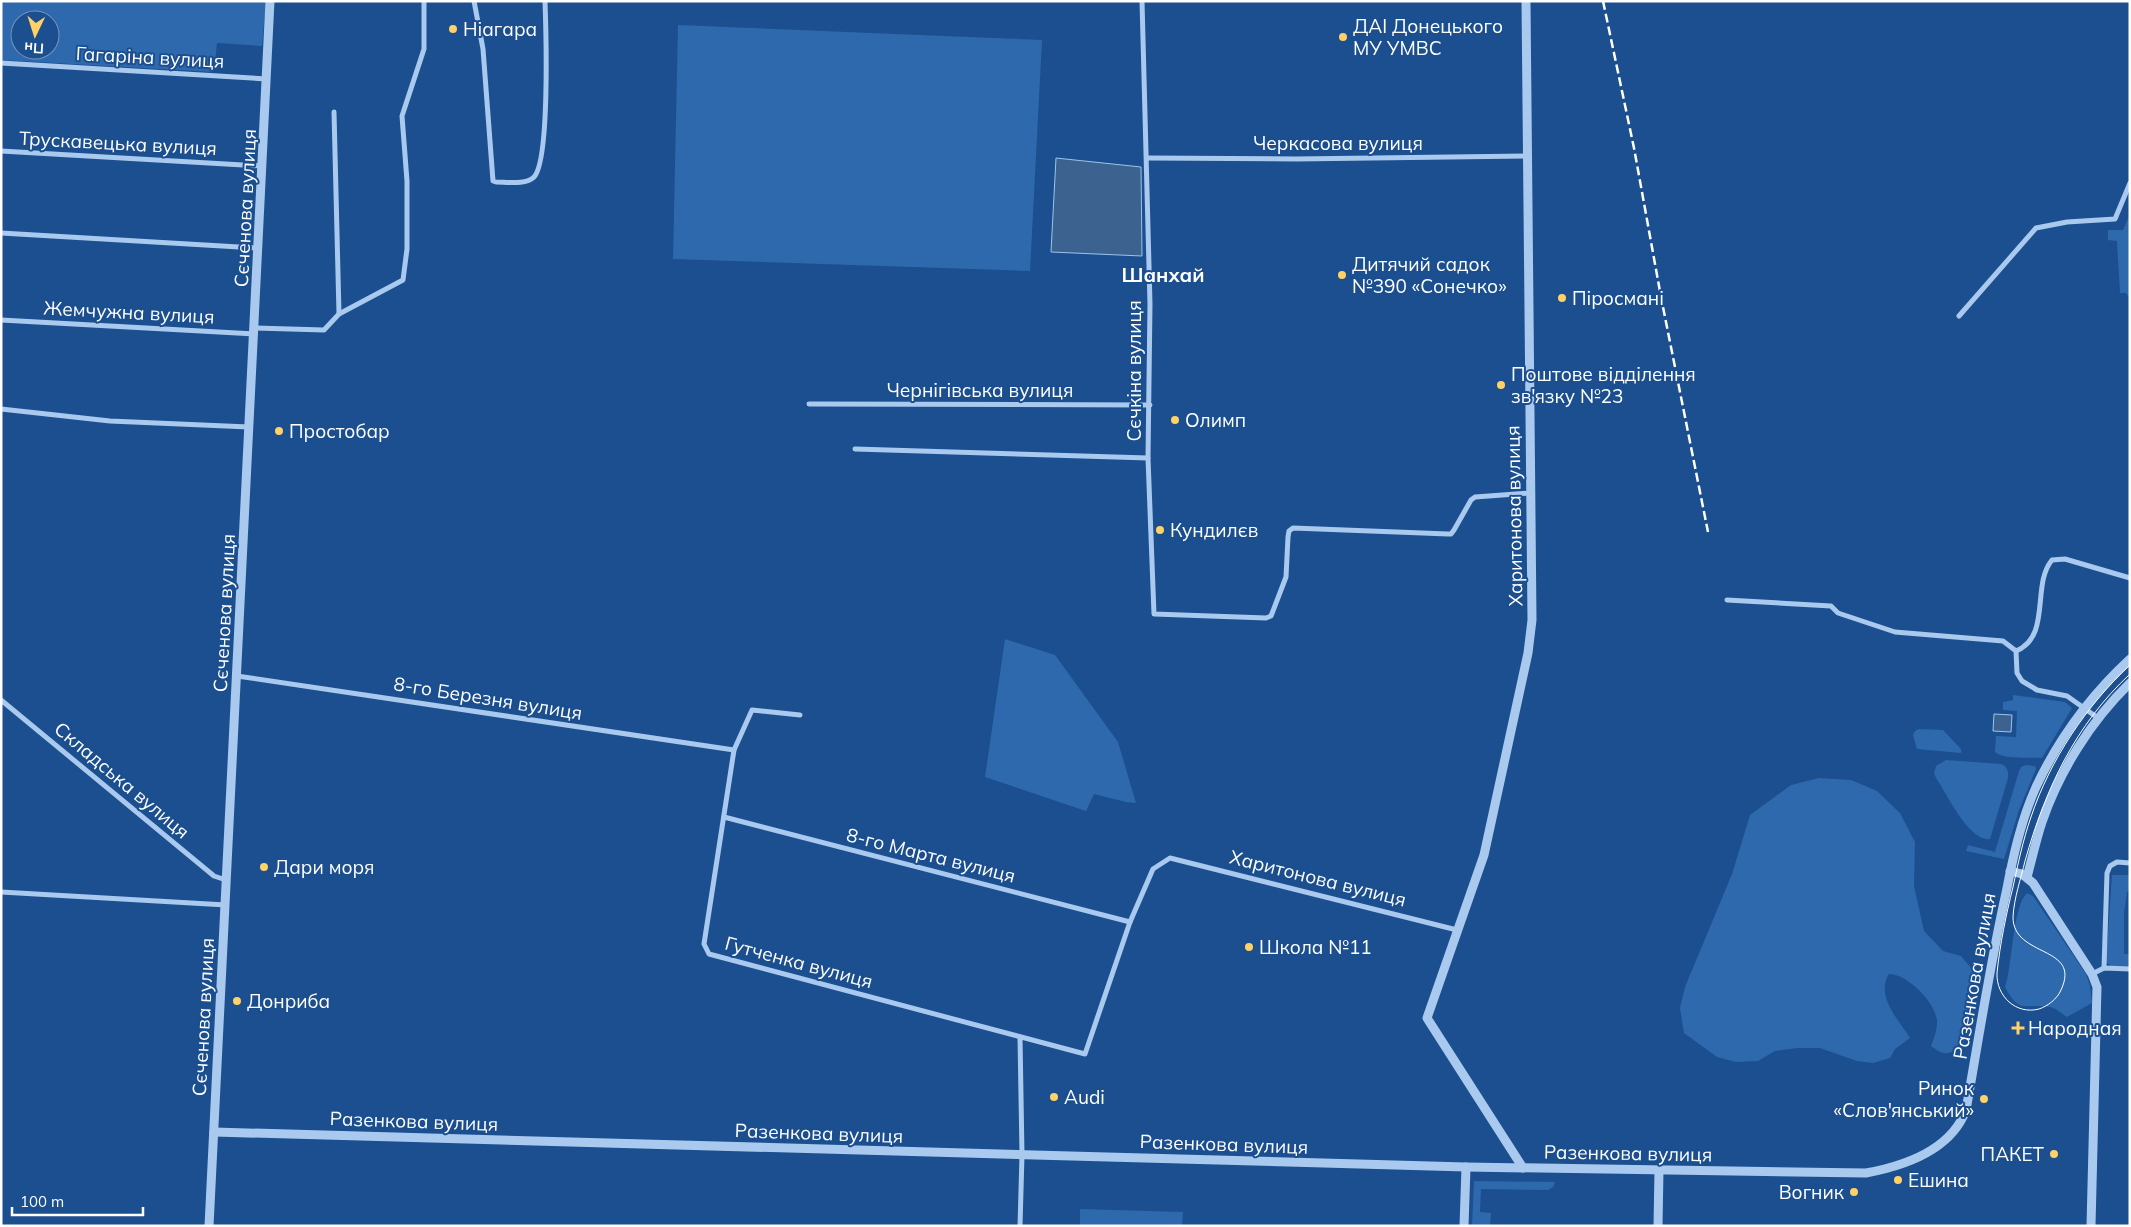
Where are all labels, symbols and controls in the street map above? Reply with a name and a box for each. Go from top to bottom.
north arrow [10,10,60,60]
place label: ДАІ Донецького МУ УМВС [1353,14,1503,60]
place label: Ніагара [463,17,537,41]
marker: Ніагара [447,23,459,35]
marker: ДАІ Донецького МУ УМВС [1337,31,1349,43]
text: Пн [24,38,44,58]
street label: Гагаріна вулиця [75,41,225,73]
street label: Трускавецька вулиця [19,126,217,160]
street label: Сєченова вулиця [229,128,261,288]
street label: Черкасова вулиця [1253,131,1423,155]
place label: Дитячий садок №390 «Сонечко» [1352,252,1507,298]
district label: Шанхай [1121,262,1205,287]
marker: Дитячий садок №390 «Сонечко» [1336,269,1348,281]
place label: Піросмані [1572,286,1664,310]
marker: Піросмані [1556,292,1568,304]
street label: Жемчужна вулиця [43,296,215,328]
street label: Сєчкіна вулиця [1122,300,1146,442]
place label: Поштове відділення зв'язку №23 [1511,362,1696,408]
street label: Чернігівська вулиця [887,378,1073,402]
marker: Поштове відділення зв'язку №23 [1495,379,1507,391]
place label: Олимп [1185,408,1246,432]
marker: Олимп [1169,414,1181,426]
place label: Простобар [289,419,390,443]
marker: Простобар [273,425,285,437]
street label: Харитонова вулиця [1500,425,1528,607]
place label: Кундилєв [1170,518,1258,542]
marker: Кундилєв [1154,524,1166,536]
street label: Сєченова вулиця [208,533,240,693]
street label: 8-го Березня вулиця [392,671,584,725]
street label: Складська вулиця [50,716,194,844]
street label: 8-го Марта вулиця [844,822,1018,888]
street label: Харитонова вулиця [1227,844,1409,912]
place label: Дари моря [274,855,375,879]
marker: Дари моря [258,861,270,873]
street label: Разенкова вулиця [1948,891,2000,1061]
street label: Гутченка вулиця [722,931,876,993]
place label: Школа №11 [1259,935,1372,959]
street label: Сєченова вулиця [187,937,219,1097]
marker: Школа №11 [1243,941,1255,953]
place label: Донриба [247,989,330,1013]
marker: Донриба [231,995,243,1007]
place label: Народная [2028,1016,2122,1040]
marker: Народная [2012,1022,2024,1034]
place label: Ринок «Слов'янський» [1834,1076,1975,1122]
place label: Audi [1064,1085,1105,1109]
marker: Audi [1048,1091,1060,1103]
marker: Ринок «Слов'янський» [1978,1093,1990,1105]
street label: Разенкова вулиця [329,1106,499,1136]
street label: Разенкова вулиця [734,1118,904,1148]
street label: Разенкова вулиця [1139,1129,1309,1159]
street label: Разенкова вулиця [1544,1140,1712,1166]
place label: ПАКЕТ [1981,1142,2045,1166]
marker: ПАКЕТ [2048,1148,2060,1160]
place label: Ешина [1908,1168,1969,1192]
marker: Ешина [1892,1174,1904,1186]
place label: Вогник [1779,1180,1845,1204]
scale bar [12,1184,144,1216]
marker: Вогник [1848,1186,1860,1198]
text: 100 m [20,1192,64,1211]

